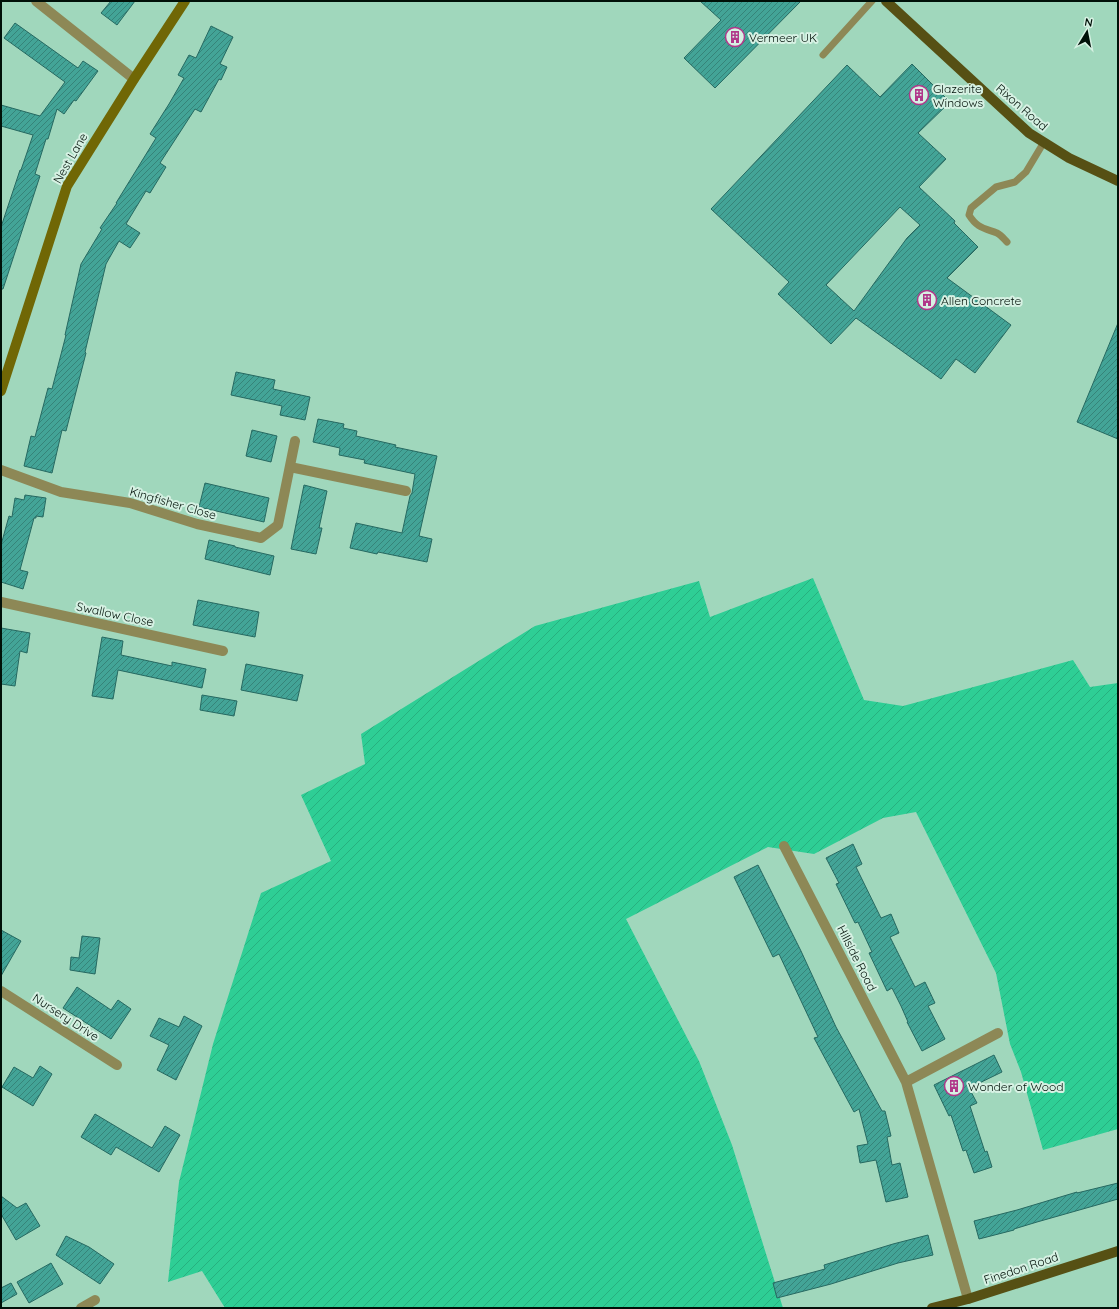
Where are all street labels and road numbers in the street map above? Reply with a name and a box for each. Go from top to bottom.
street label: Rixon Road [993,81,1051,133]
street label: Nest Lane [50,130,91,186]
street label: Kingfisher Close [128,483,218,523]
street label: Swallow Close [75,599,155,630]
street label: Hillside Road [834,923,880,993]
street label: Nursery Drive [30,990,102,1044]
street label: Finedon Road [982,1249,1060,1287]

